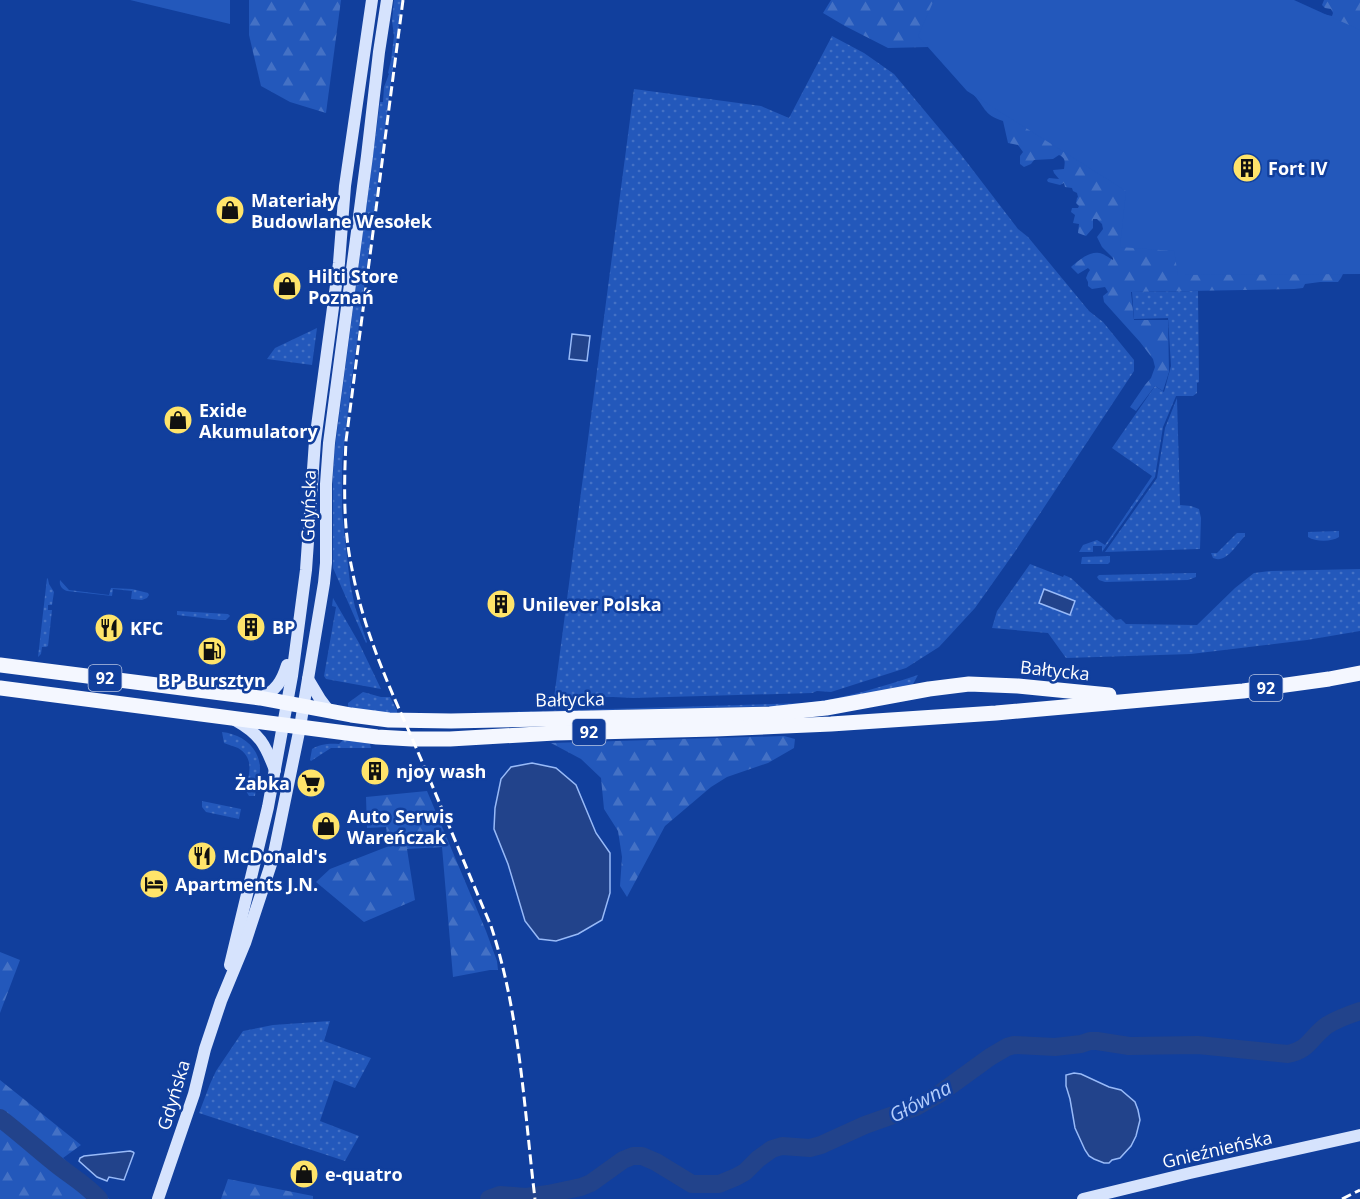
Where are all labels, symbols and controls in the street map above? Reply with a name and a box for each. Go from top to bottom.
building icon: Fort IV [1231,152,1263,184]
place label: Fort IV [1268,156,1328,180]
place label: Materiały Budowlane Wesołek [251,188,433,233]
shop icon: Materiały Budowlane Wesołek [214,194,246,226]
place label: Hilti Store Poznań [308,264,398,309]
shop icon: Hilti Store Poznań [271,270,303,302]
place label: Exide Akumulatory [199,398,318,443]
shop icon: Exide Akumulatory [162,404,194,436]
street label: Gdyńska [295,470,321,542]
building icon: Unilever Polska [485,588,517,620]
place label: Unilever Polska [522,592,662,616]
building icon: BP [235,611,267,643]
restaurant icon: KFC [93,612,125,644]
place label: BP [272,615,295,639]
place label: KFC [130,616,163,640]
fuel station icon: BP Bursztyn [196,635,228,667]
street label: Bałtycka [1019,654,1091,686]
road number: 92 [88,665,122,691]
place label: BP Bursztyn [158,668,266,692]
road number: 92 [1250,675,1282,701]
street label: Bałtycka [535,686,605,712]
road number: 92 [572,719,606,745]
building icon: njoy wash [359,755,391,787]
place label: njoy wash [396,759,486,783]
supermarket icon: Żabka [295,767,327,799]
place label: Żabka [235,771,290,795]
place label: Auto Serwis Wareńczak [347,804,454,849]
shop icon: Auto Serwis Wareńczak [310,810,342,842]
restaurant icon: McDonald's [186,840,218,872]
place label: McDonald's [223,844,327,868]
hotel icon: Apartments J.N. [138,868,170,900]
place label: Apartments J.N. [175,872,318,896]
street label: Gdyńska [151,1057,195,1133]
water label: Główna [884,1073,956,1129]
street label: Gnieźnieńska [1160,1125,1274,1173]
shop icon: e-quatro [288,1158,320,1190]
place label: e-quatro [325,1162,403,1186]

